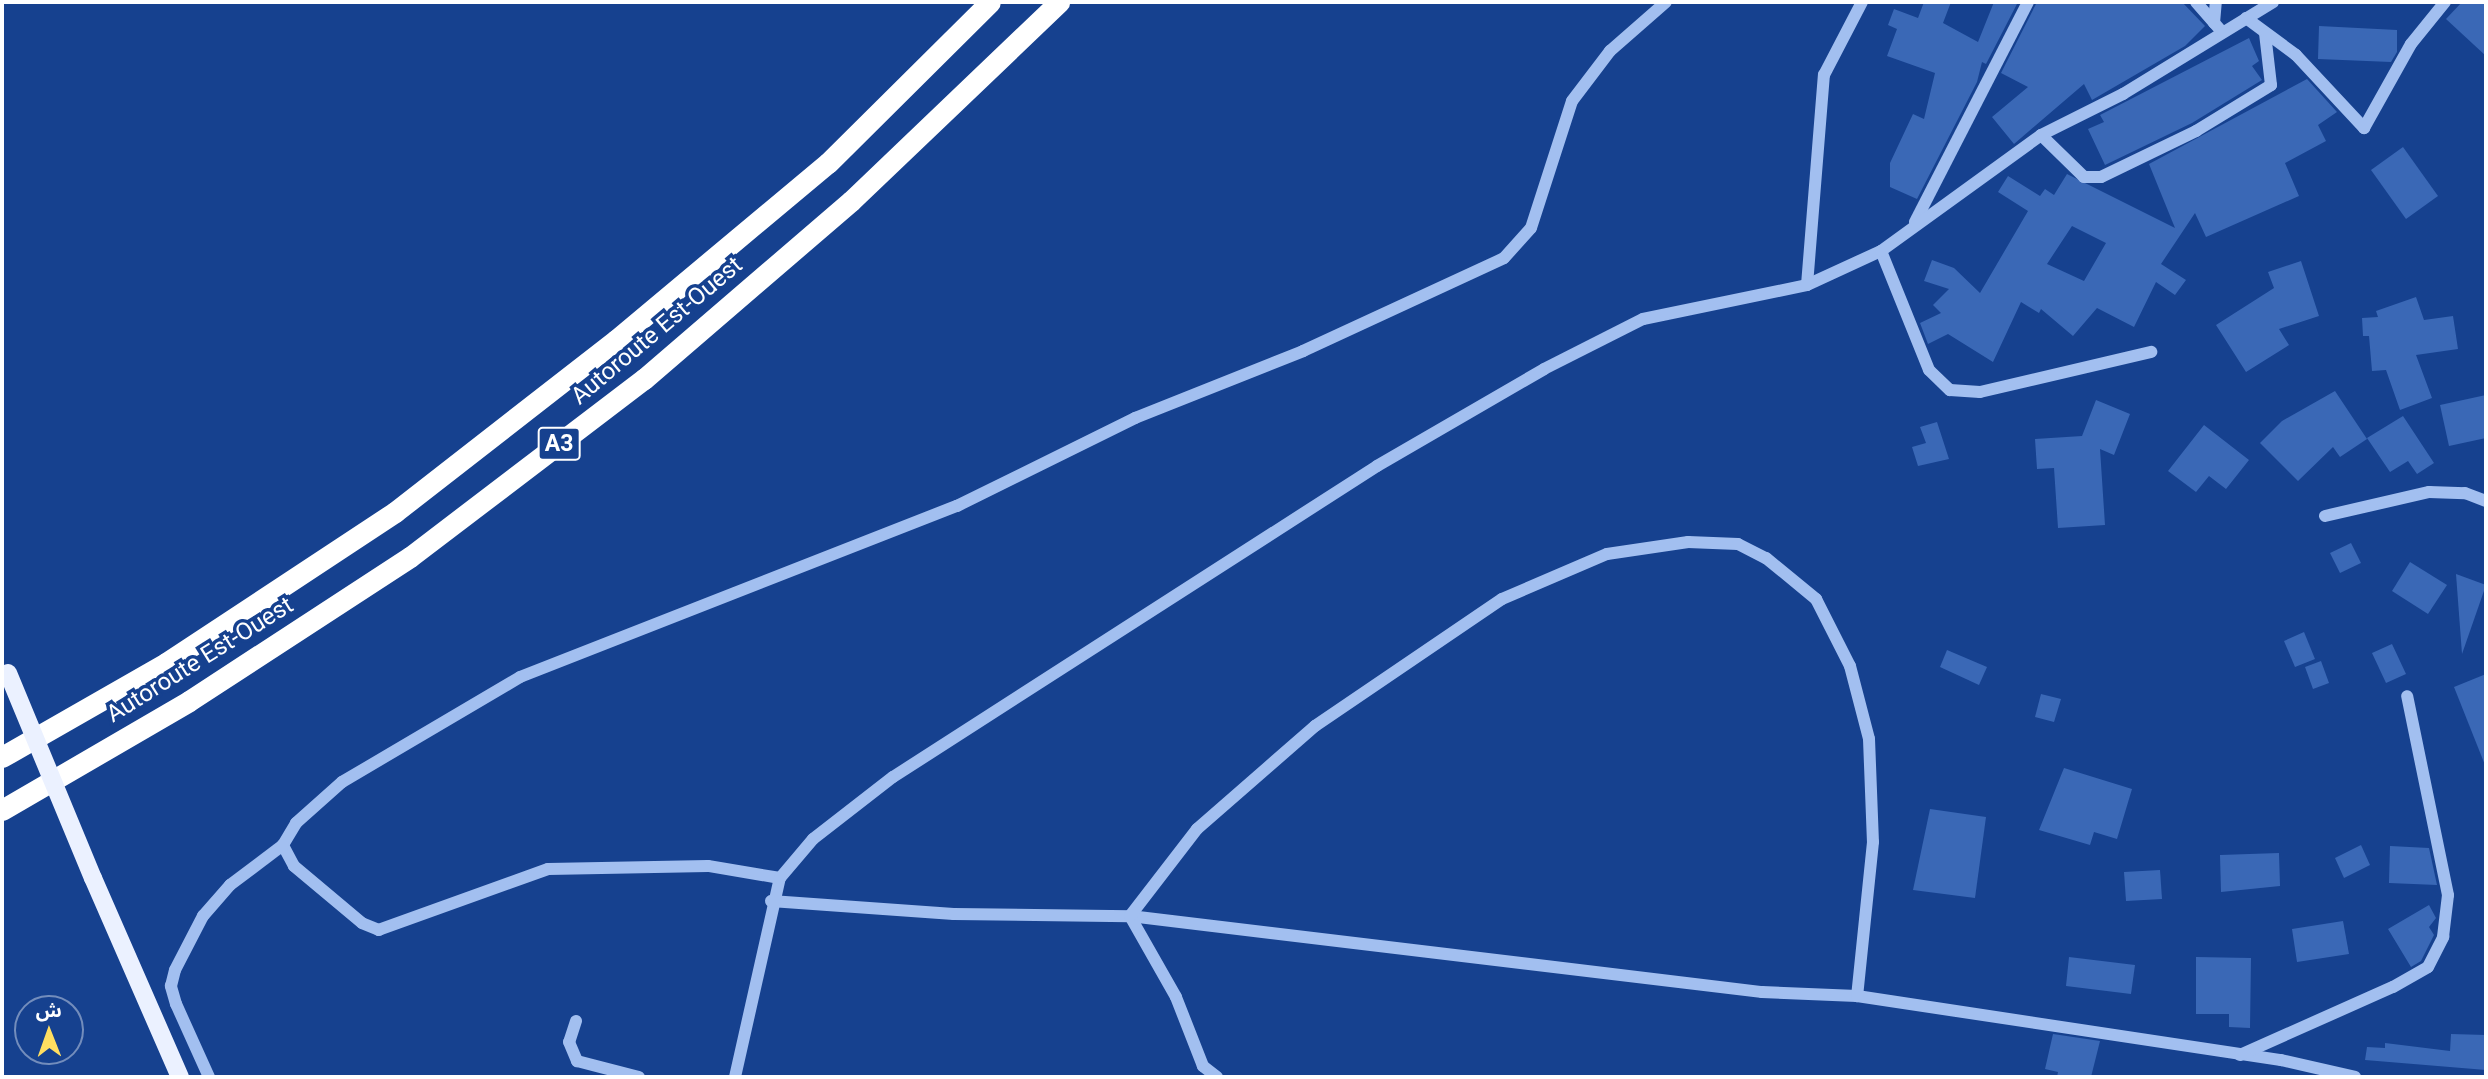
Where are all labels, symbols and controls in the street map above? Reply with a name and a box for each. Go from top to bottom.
street label: Autoroute Est-Ouest [566,251,748,411]
road number: A3 [536,424,582,464]
street label: Autoroute Est-Ouest [101,591,299,729]
north arrow [14,995,84,1065]
text: ش [35,999,62,1022]

